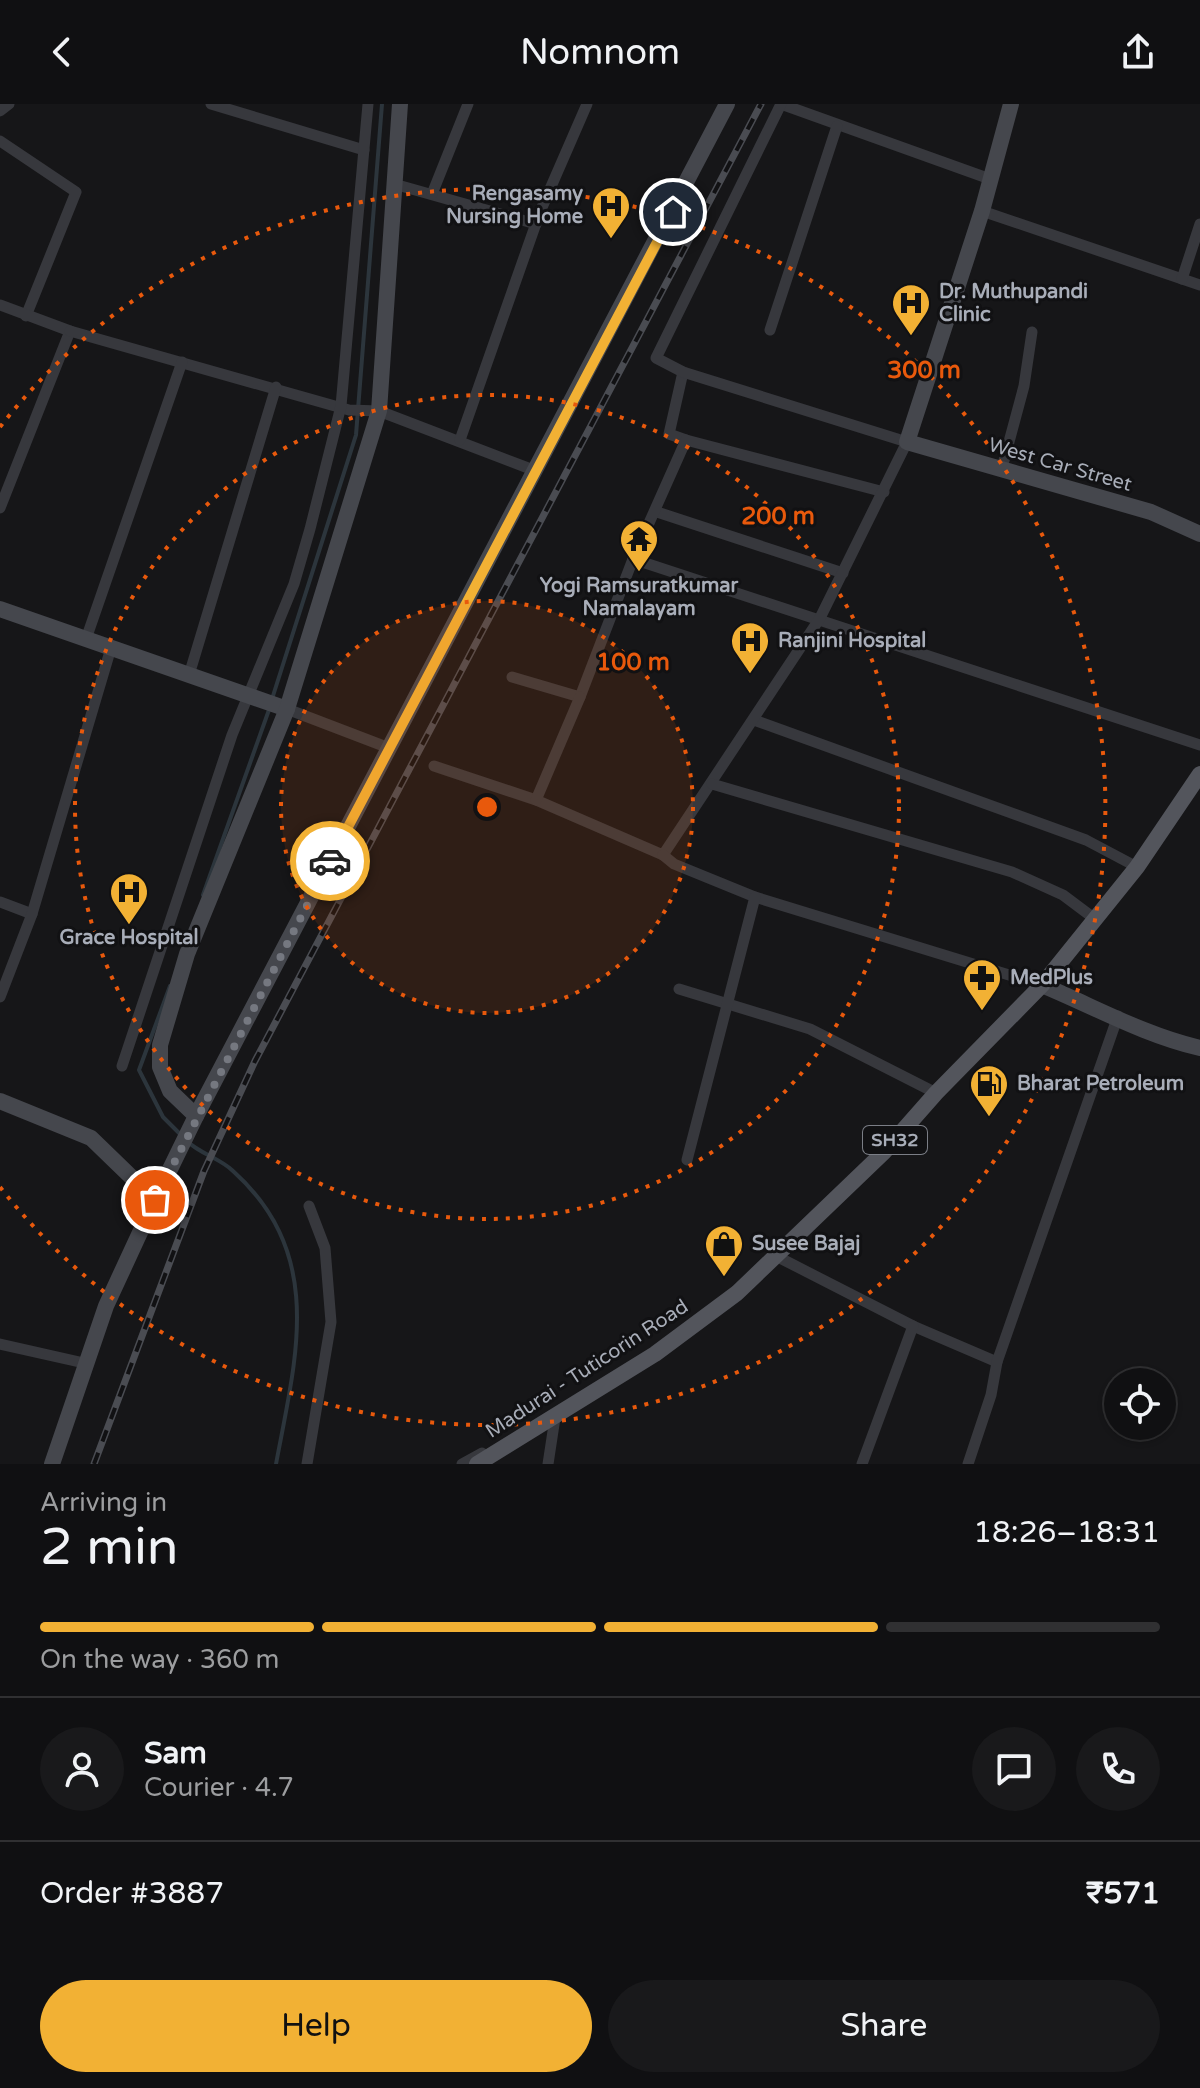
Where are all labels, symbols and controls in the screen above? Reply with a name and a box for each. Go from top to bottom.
icon: back [40,30,84,74]
icon: share [1116,30,1160,74]
text: Nomnom [520,31,680,74]
pin [639,178,707,246]
place label: Rengasamy Nursing Home [446,182,583,229]
hospital icon: Rengasamy Nursing Home [590,185,632,240]
icon: home [651,190,695,234]
place label: Dr. Muthupandi Clinic [939,280,1088,327]
hospital icon: Dr. Muthupandi Clinic [890,282,932,337]
text: 300 m [887,356,961,385]
street label: West Car Street [985,433,1135,497]
text: 200 m [741,502,815,531]
temple icon: Yogi Ramsuratkumar Namalayam [618,518,660,573]
place label: Yogi Ramsuratkumar Namalayam [540,574,739,621]
hospital icon: Ranjini Hospital [729,620,771,675]
place label: Ranjini Hospital [778,629,926,653]
text: 100 m [596,648,670,677]
centre of rings [473,793,501,821]
courier [290,821,370,901]
icon: car [308,839,352,883]
hospital icon: Grace Hospital [108,871,150,926]
place label: Grace Hospital [59,926,199,950]
pharmacy icon: MedPlus [961,957,1003,1012]
place label: MedPlus [1010,966,1093,990]
fuel station icon: Bharat Petroleum [968,1063,1010,1118]
place label: Bharat Petroleum [1017,1072,1184,1096]
road number: SH32 [863,1126,927,1154]
pin [121,1166,189,1234]
icon: bag [133,1178,177,1222]
shop icon: Susee Bajaj [703,1223,745,1278]
place label: Susee Bajaj [752,1232,860,1256]
street label: Madurai - Tuticorin Road [481,1295,693,1443]
map controls [1104,1368,1176,1440]
button: locate [1104,1368,1176,1440]
text: Arriving in [40,1487,167,1518]
text: 18:26–18:31 [973,1514,1160,1551]
text: 2 min [40,1516,179,1579]
text: On the way · 360 m [40,1644,279,1675]
button: person [40,1727,124,1811]
button: chat [972,1727,1056,1811]
button: phone [1076,1727,1160,1811]
text: Sam [144,1735,207,1772]
text: Courier · 4.7 [144,1772,294,1803]
text: Order #3887 [40,1875,224,1912]
text: ₹571 [1086,1875,1160,1912]
button: Help [40,1980,592,2072]
button: Share [608,1980,1160,2072]

